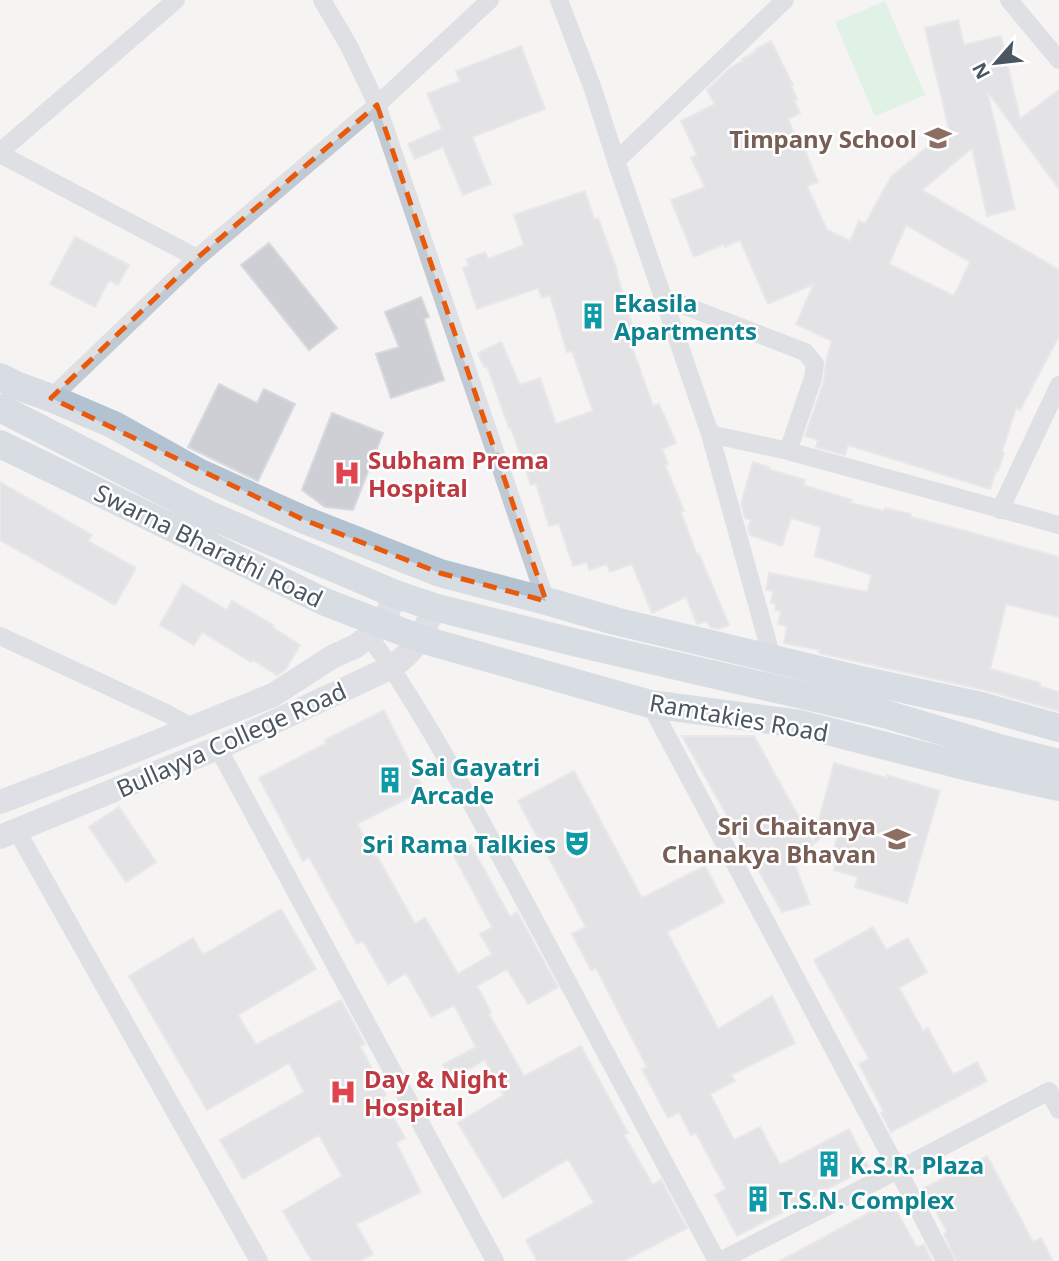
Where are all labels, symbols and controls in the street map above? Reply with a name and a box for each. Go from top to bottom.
north arrow [961,28,1031,98]
text: N [966,58,996,84]
place label: Timpany School [729,122,917,155]
school or university icon: Timpany School [923,123,953,153]
place label: Ekasila Apartments [614,286,757,347]
building icon: Ekasila Apartments [578,301,608,331]
place label: Subham Prema Hospital [368,443,549,504]
hospital icon: Subham Prema Hospital [332,458,362,488]
street label: Swarna Bharathi Road [89,475,329,615]
street label: Bullayya College Road [111,673,351,805]
street label: Ramtakies Road [647,685,831,749]
place label: Sai Gayatri Arcade [411,750,540,811]
building icon: Sai Gayatri Arcade [375,765,405,795]
place label: Sri Chaitanya Chanakya Bhavan [662,809,876,870]
school or university icon: Sri Chaitanya Chanakya Bhavan [882,824,912,854]
place label: Sri Rama Talkies [363,827,556,860]
theatre icon: Sri Rama Talkies [562,828,592,858]
place label: Day & Night Hospital [364,1062,508,1123]
hospital icon: Day & Night Hospital [328,1077,358,1107]
place label: K.S.R. Plaza [850,1148,984,1181]
building icon: K.S.R. Plaza [814,1149,844,1179]
place label: T.S.N. Complex [779,1183,955,1216]
building icon: T.S.N. Complex [743,1184,773,1214]

